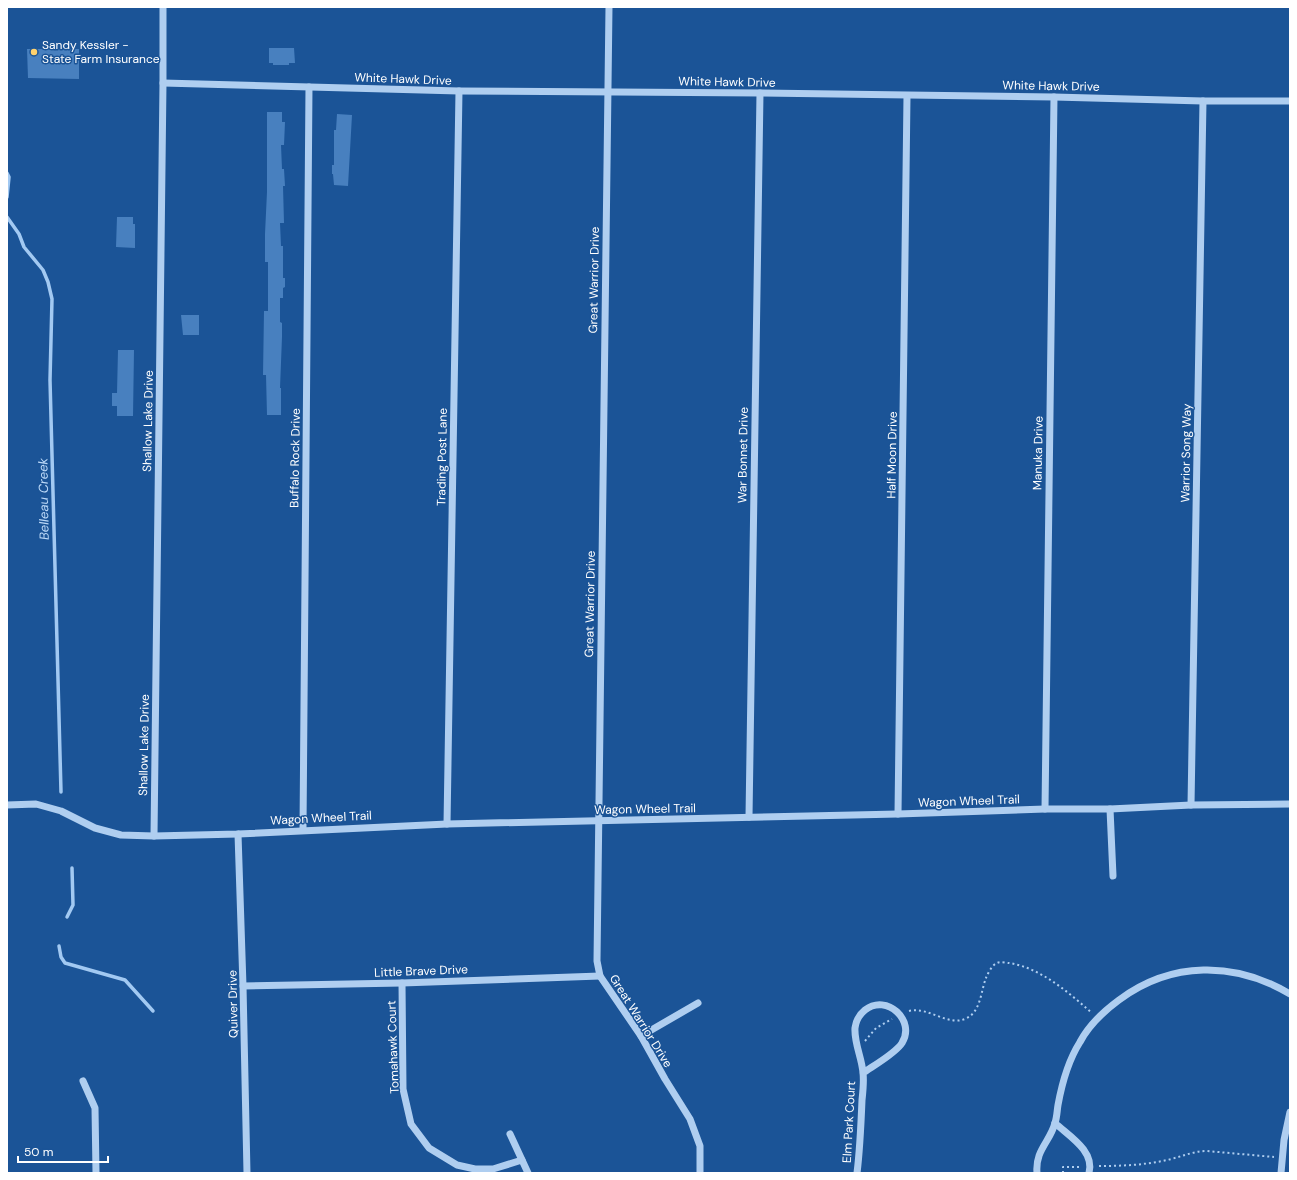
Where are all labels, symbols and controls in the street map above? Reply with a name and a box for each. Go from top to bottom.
place label: Sandy Kessler - State Farm Insurance [42,37,160,67]
marker: Sandy Kessler - State Farm Insurance [29,47,39,57]
street label: White Hawk Drive [354,69,452,89]
street label: White Hawk Drive [678,73,776,91]
street label: White Hawk Drive [1002,77,1100,95]
street label: Great Warrior Drive [585,226,603,334]
street label: Shallow Lake Drive [139,370,157,472]
street label: Warrior Song Way [1177,403,1195,503]
street label: War Bonnet Drive [734,407,752,503]
street label: Buffalo Rock Drive [286,408,304,508]
street label: Trading Post Lane [433,408,451,506]
street label: Half Moon Drive [883,411,901,499]
street label: Manuka Drive [1029,415,1047,490]
water label: Belleau Creek [34,457,53,540]
street label: Great Warrior Drive [581,550,599,658]
street label: Shallow Lake Drive [135,694,153,796]
street label: Wagon Wheel Trail [918,791,1020,811]
street label: Wagon Wheel Trail [594,800,696,818]
street label: Wagon Wheel Trail [270,807,372,829]
street label: Little Brave Drive [374,961,468,981]
street label: Quiver Drive [224,970,242,1038]
street label: Great Warrior Drive [606,971,676,1071]
street label: Tomahawk Court [383,1000,403,1094]
street label: Elm Park Court [839,1080,859,1163]
scale bar [18,1138,108,1164]
text: 50 m [24,1144,53,1160]

